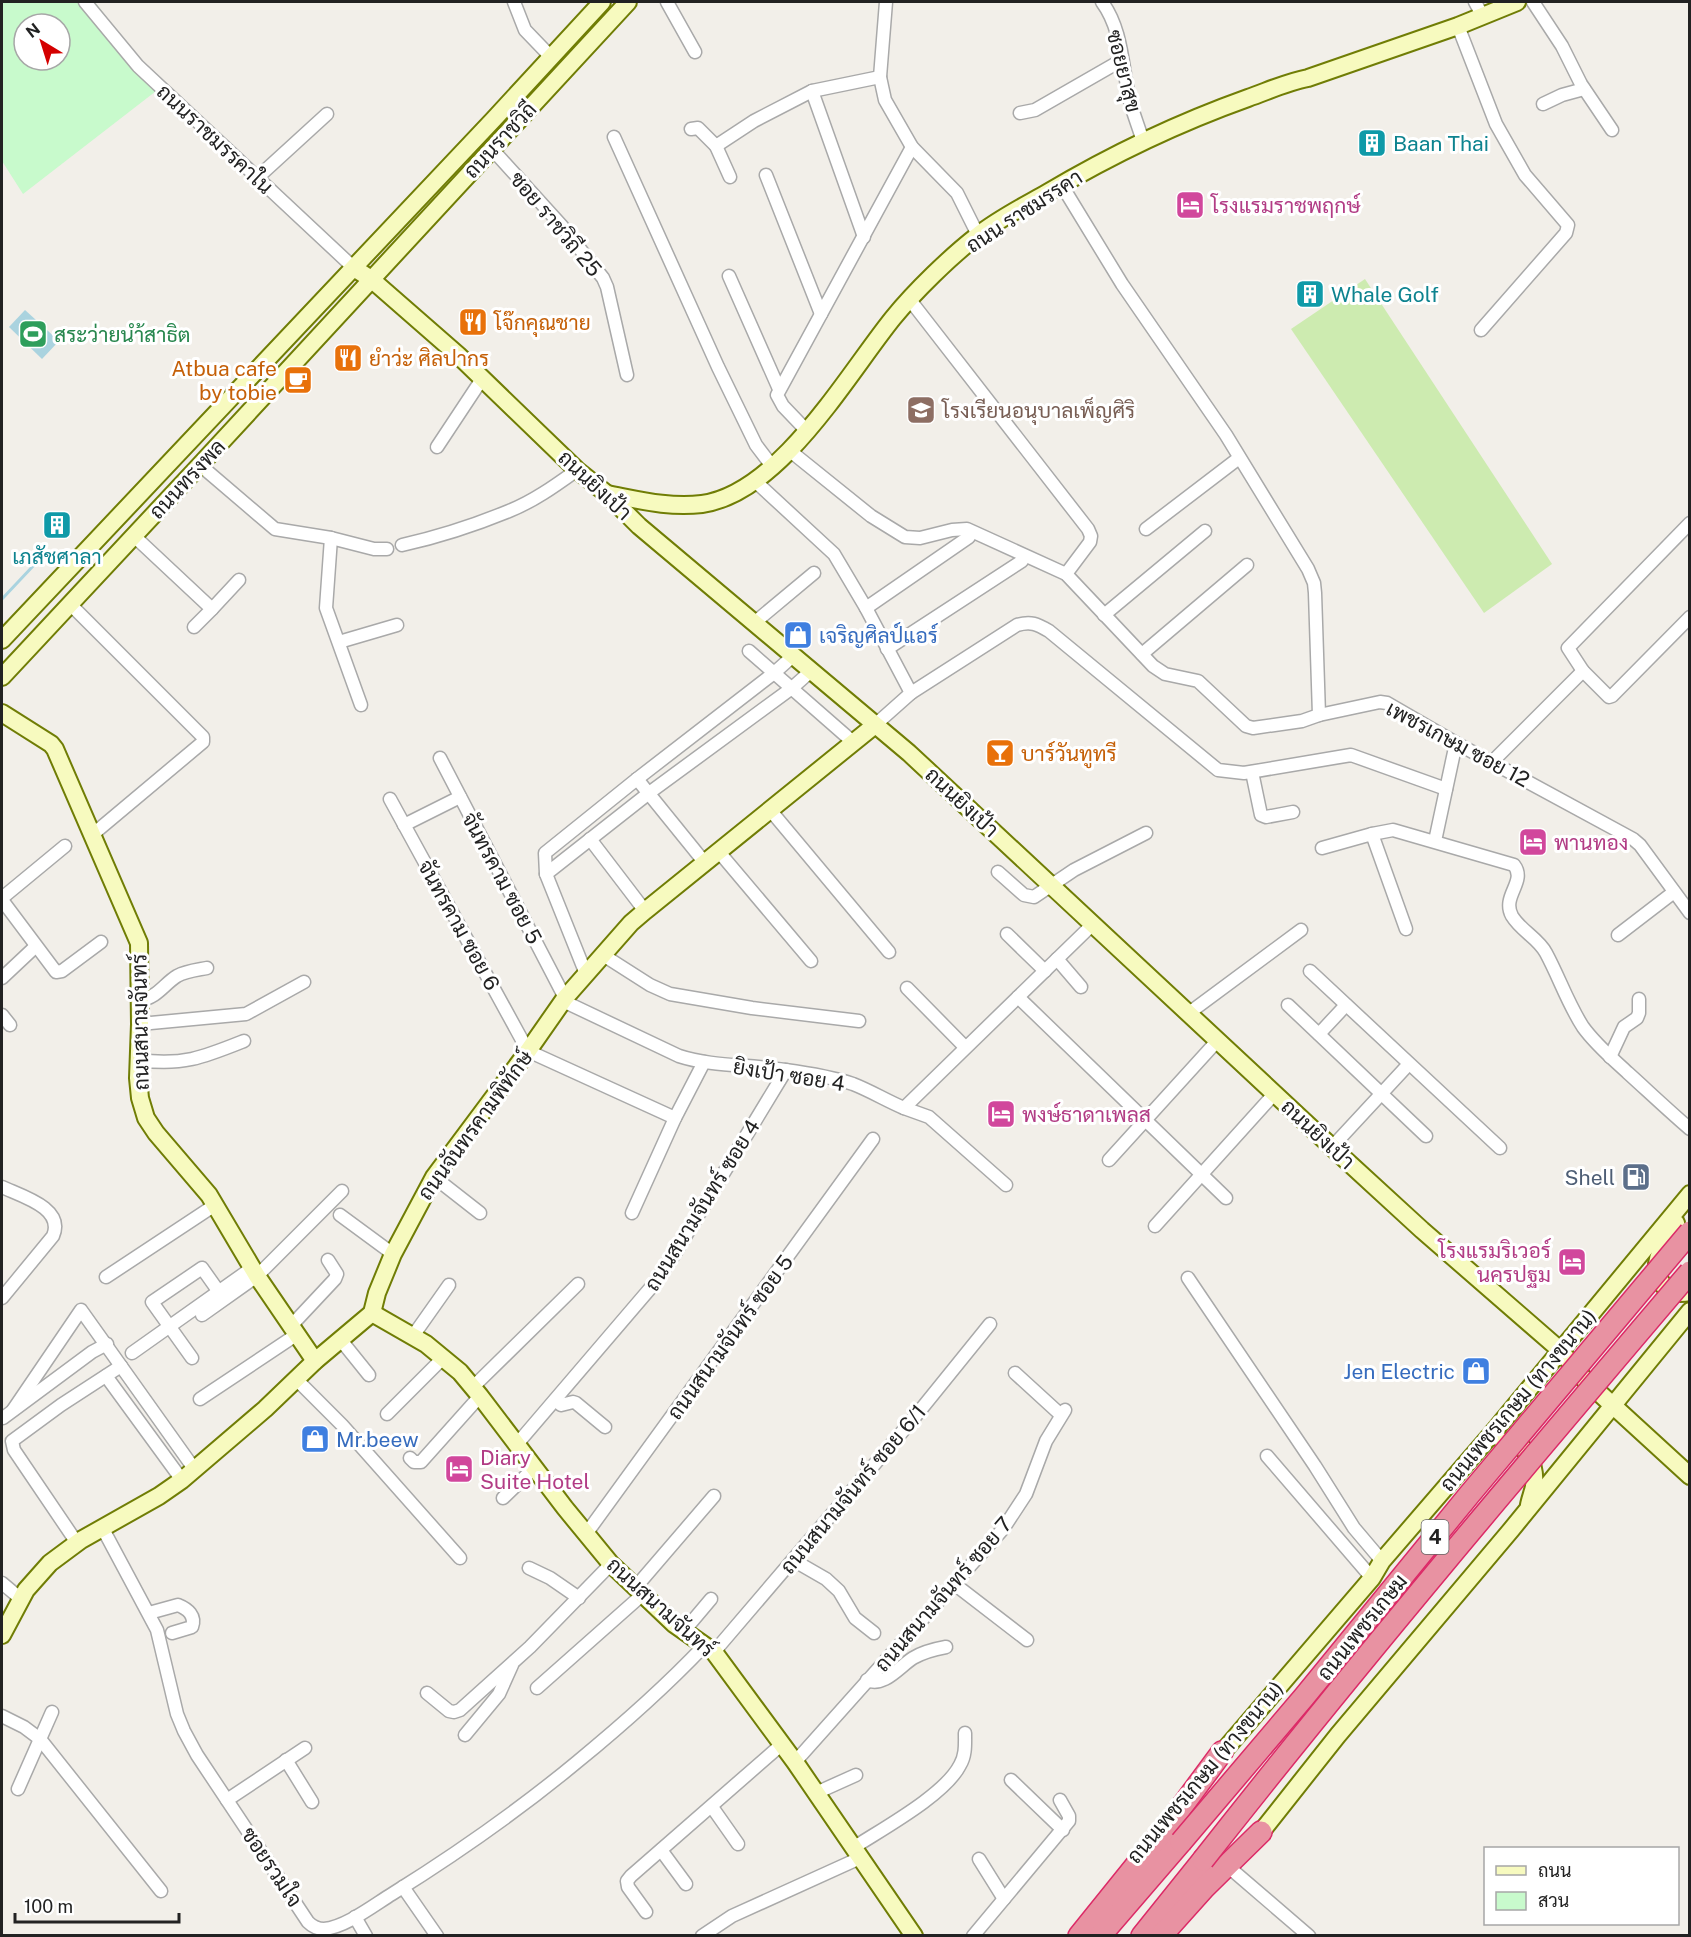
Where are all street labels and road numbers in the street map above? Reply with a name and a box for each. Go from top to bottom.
street label: ซอยยาสุข [1100,27,1146,115]
street label: ถนนราชมรรคาใน [152,79,278,199]
street label: ถนนราชวิถี [458,97,542,183]
street label: ถนน ราชมรรคา [961,164,1087,258]
street label: ซอย ราชวิถี 25 [505,166,607,282]
street label: ถนนทรงพล [144,434,230,524]
street label: ถนนยิงเป้า [553,444,637,525]
street label: เพชรเกษม ซอย 12 [1382,696,1534,792]
street label: ถนนยิงเป้า [920,761,1004,842]
street label: จันทรคาม ซอย 5 [457,808,547,948]
street label: จันทรคาม ซอย 6 [413,855,505,995]
street label: ถนนสนามจันทร์ [125,953,154,1091]
street label: ถนนจันทรคามพิทักษ์ [411,1044,538,1205]
street label: ยิงเป้า ซอย 4 [731,1053,847,1096]
street label: ถนนยิงเป้า [1276,1093,1360,1174]
street label: ถนนสนามจันทร์ ซอย 4 [638,1114,765,1295]
street label: ถนนสนามจันทร์ ซอย 5 [661,1249,798,1424]
street label: ถนนเพชรเกษม (ทางขนาน) [1434,1304,1602,1496]
street label: ถนนสนามจันทร์ ซอย 6/1 [774,1399,931,1579]
street label: ถนนสนามจันทร์ ซอย 7 [868,1511,1017,1676]
road number: 4 [1422,1520,1448,1554]
street label: ถนนสนามจันทร์ [602,1551,721,1662]
street label: ถนนเพชรเกษม [1312,1569,1412,1685]
street label: ถนนเพชรเกษม (ทางขนาน) [1121,1676,1289,1868]
street label: ซอยรวมใจ [236,1822,308,1912]

